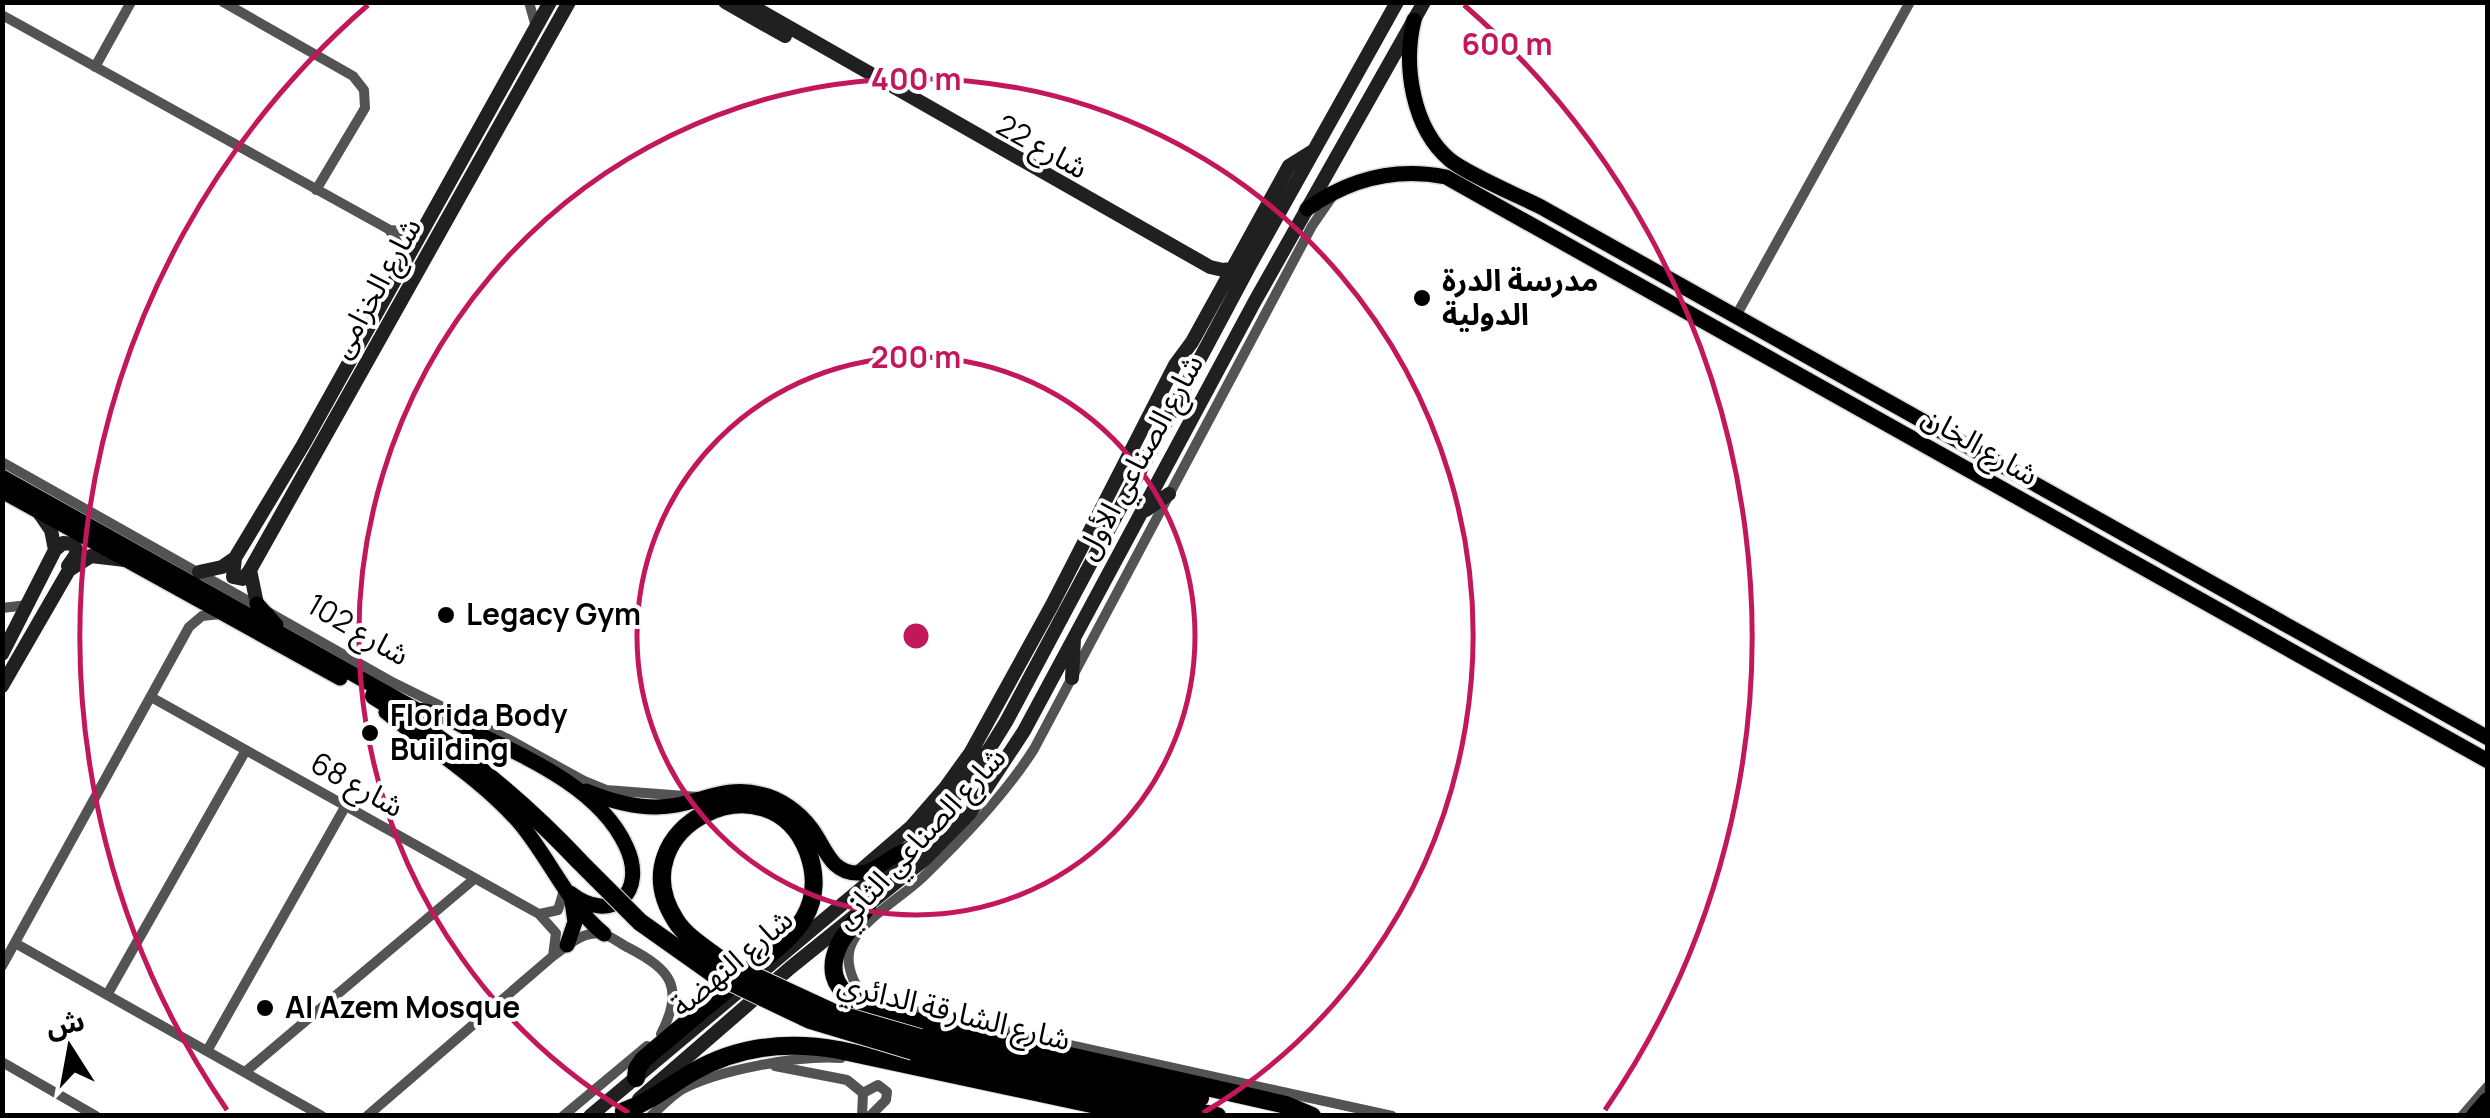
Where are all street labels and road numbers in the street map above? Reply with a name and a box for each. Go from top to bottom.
street label: شارع 22 [988,104,1096,190]
street label: شارع الخزامى [319,210,433,366]
street label: شارع الصناعي الأول [1065,346,1216,568]
street label: شارع الخان [1914,395,2046,497]
street label: شارع 102 [299,583,417,677]
street label: شارع الصناعي الثاني [824,737,1017,940]
street label: شارع 68 [302,741,412,829]
street label: شارع النهضة [661,899,803,1027]
street label: شارع الشارقة الدائري [833,962,1075,1063]

